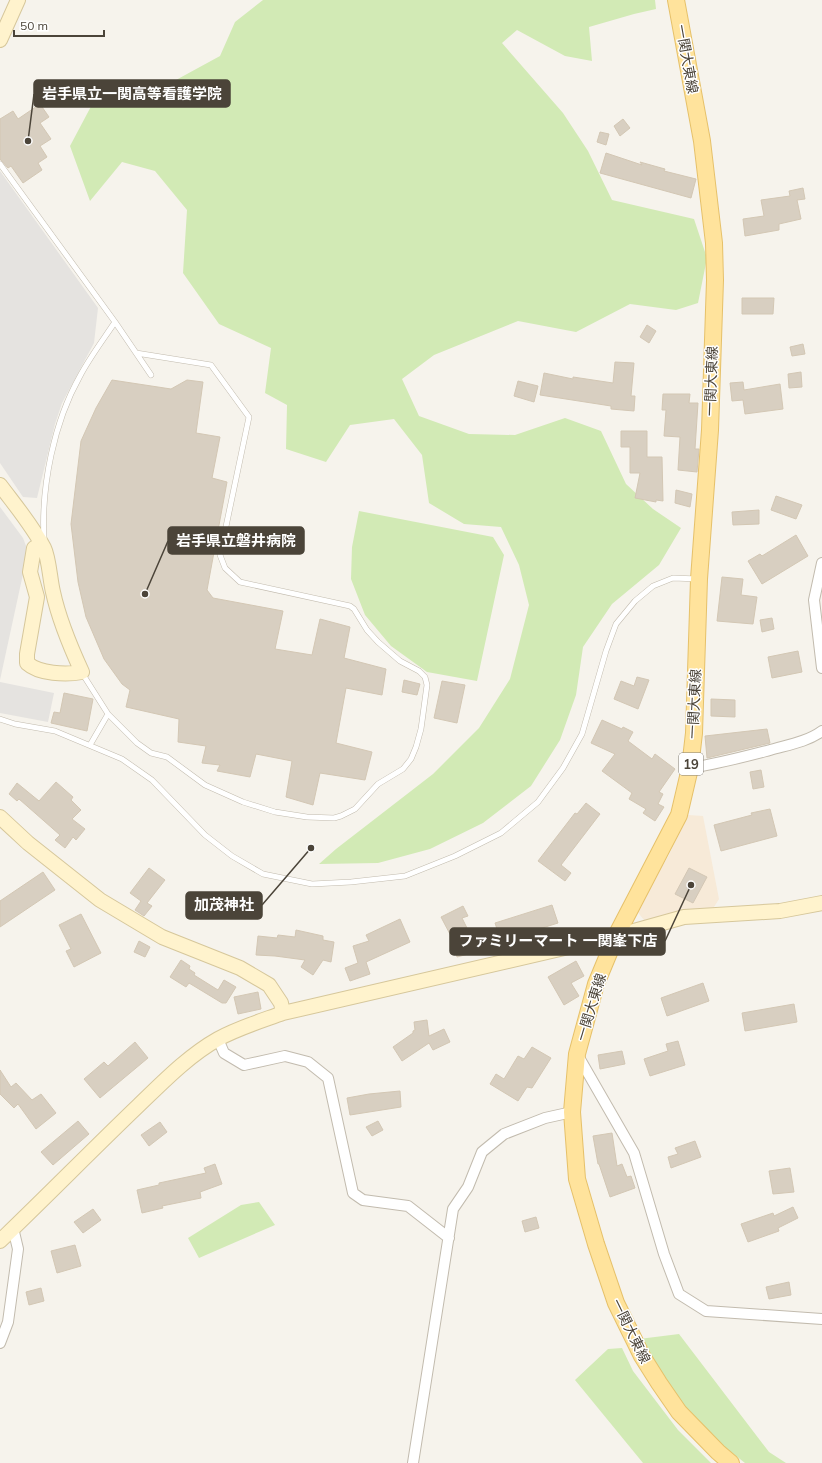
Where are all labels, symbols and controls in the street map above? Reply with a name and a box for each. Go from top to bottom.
scale bar [14,12,104,38]
text: 50 m [20,18,48,33]
street label: 一関大東線 [672,23,702,95]
callout: 岩手県立一関高等看護学院 [34,80,230,107]
text: 岩手県立一関高等看護学院 [42,84,222,103]
street label: 一関大東線 [701,346,721,416]
callout: 岩手県立磐井病院 [168,527,304,554]
text: 岩手県立磐井病院 [176,531,296,550]
street label: 一関大東線 [683,669,705,739]
road number: 19 [679,753,703,775]
callout: 加茂神社 [186,892,262,919]
text: 加茂神社 [194,895,254,914]
callout: ファミリーマート 一関峯下店 [450,928,665,955]
text: ファミリーマート 一関峯下店 [458,931,658,950]
street label: 一関大東線 [572,971,610,1043]
street label: 一関大東線 [608,1296,654,1366]

